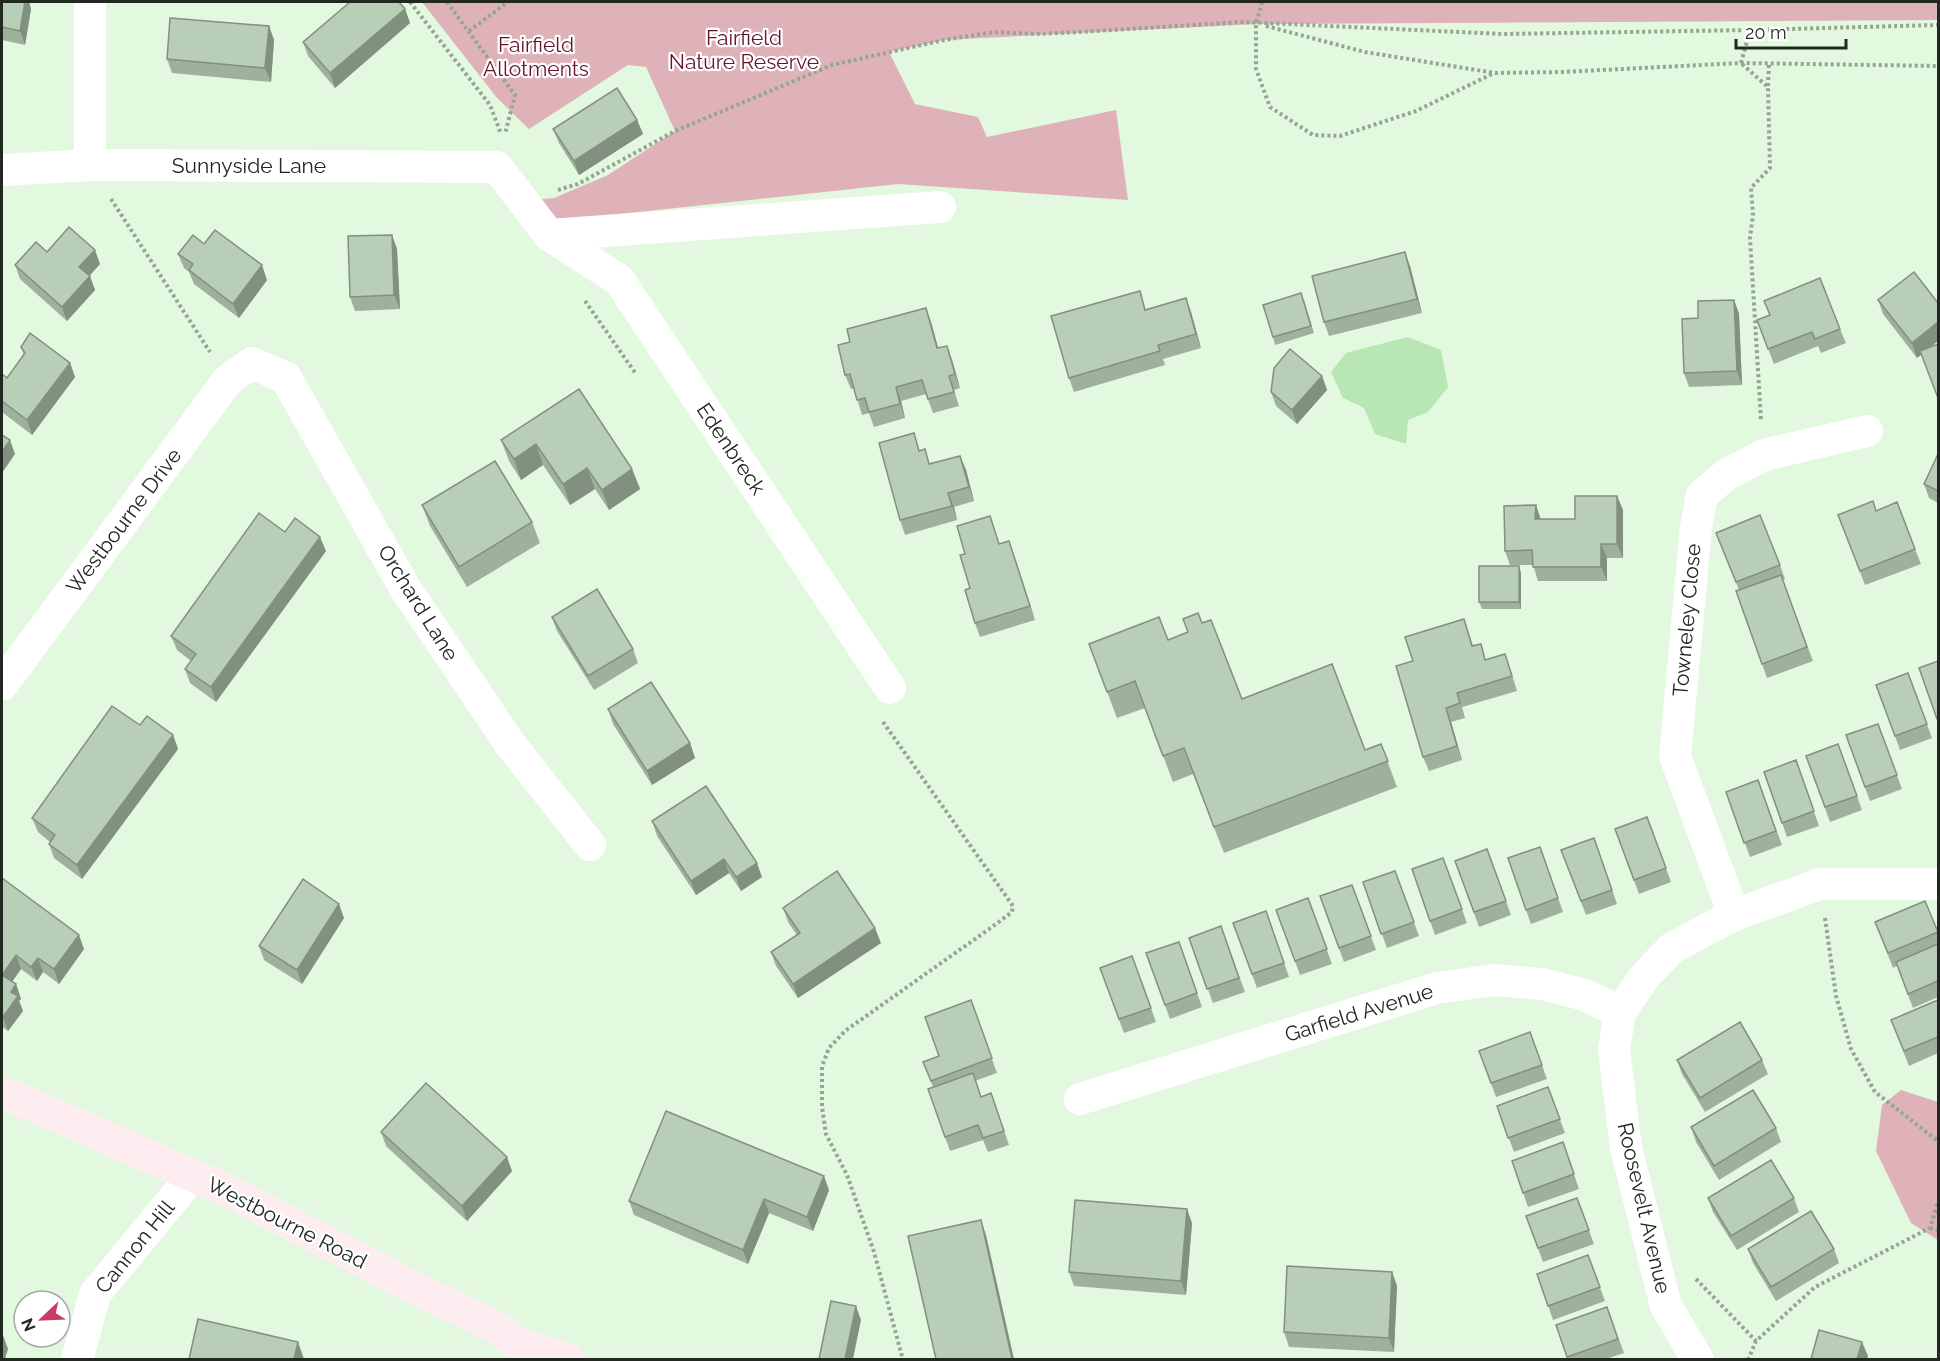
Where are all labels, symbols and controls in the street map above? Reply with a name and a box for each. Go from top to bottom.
scale bar [1736,12,1846,50]
text: 20 m [1745,22,1787,43]
park label: Fairfield Nature Reserve [669,25,819,74]
park label: Fairfield Allotments [483,32,589,81]
street label: Sunnyside Lane [172,153,326,178]
street label: Edenbreck [692,398,771,499]
street label: Westbourne Drive [61,443,186,598]
street label: Orchard Lane [373,540,464,665]
street label: Towneley Close [1667,543,1706,697]
street label: Garfield Avenue [1282,978,1436,1047]
street label: Roosevelt Avenue [1613,1120,1676,1296]
street label: Westbourne Road [203,1172,371,1274]
street label: Cannon Hill [90,1195,180,1298]
north arrow [12,1289,72,1349]
text: N [18,1315,40,1334]

